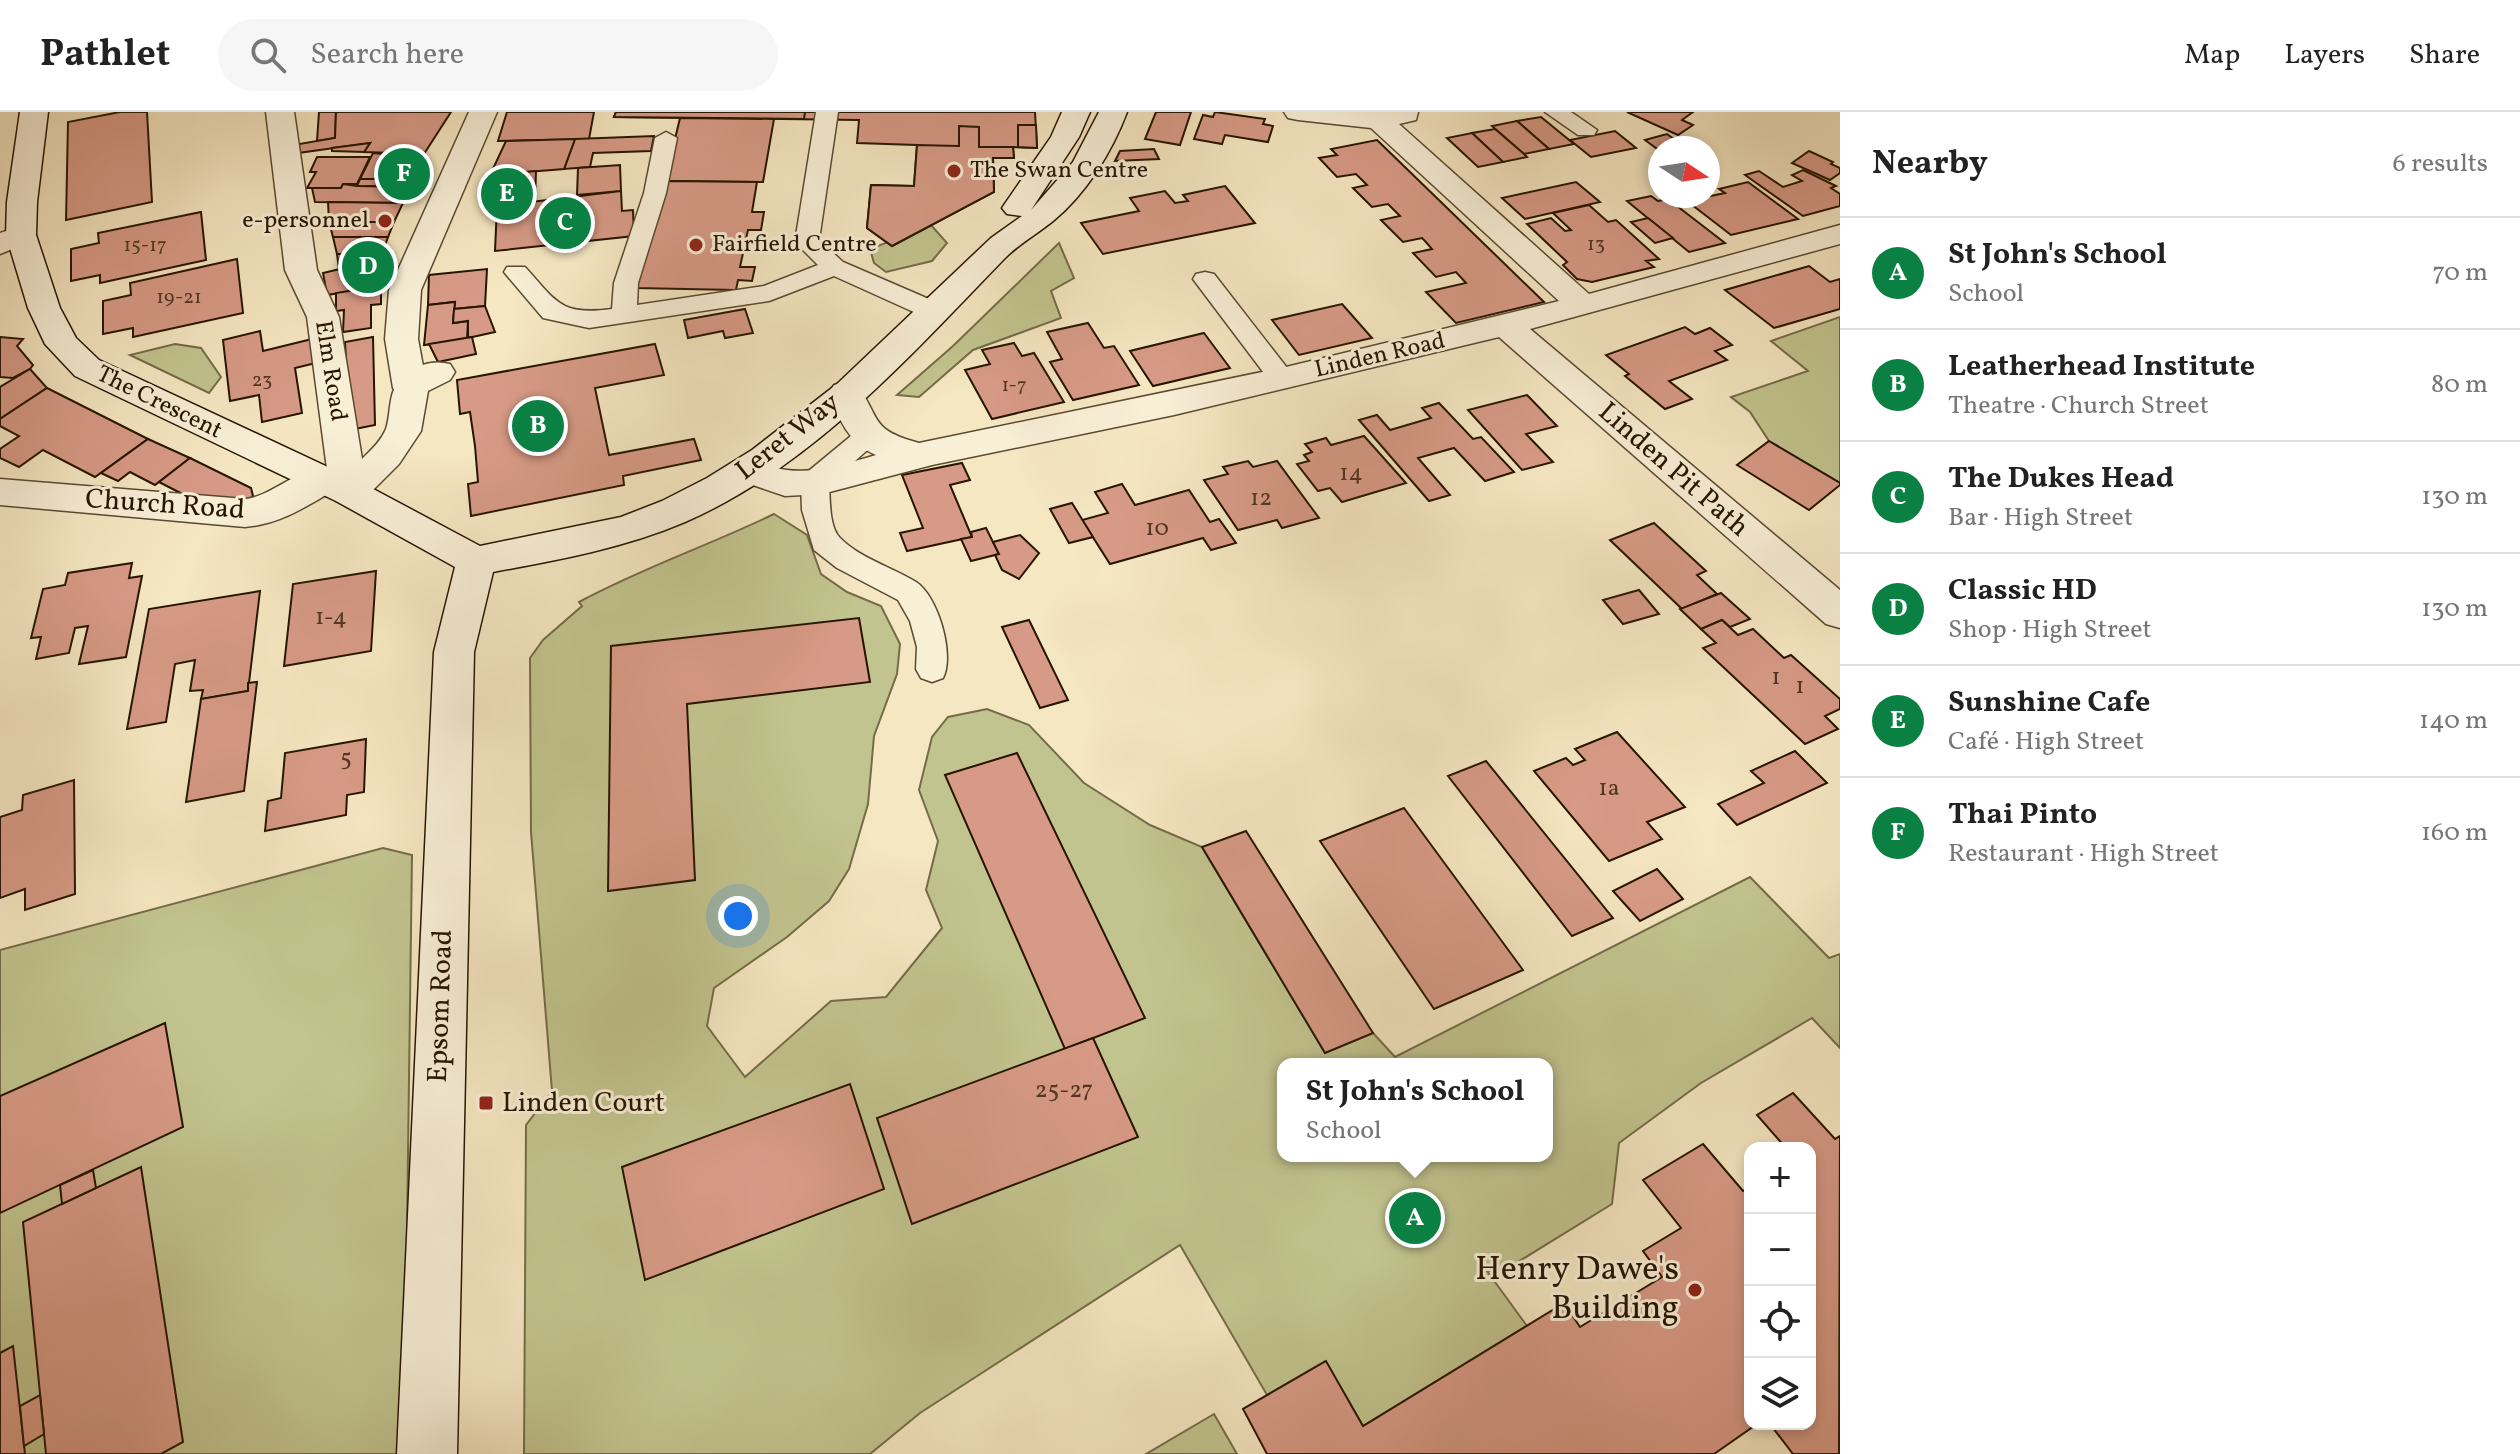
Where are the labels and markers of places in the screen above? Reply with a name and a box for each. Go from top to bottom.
pin: F [378,144,430,204]
place label: The Swan Centre [970,154,1148,188]
marker: The Swan Centre [945,162,963,180]
pin: E [481,164,533,224]
pin: C [539,193,591,253]
place label: e-personnel [242,204,369,238]
marker: e-personnel [376,212,394,230]
place label: Fairfield Centre [712,228,877,262]
marker: Fairfield Centre [687,236,705,254]
pin: D [342,237,394,297]
pin: B [512,396,564,456]
place label: Linden Court [502,1084,665,1123]
marker: Linden Court [477,1094,495,1112]
pin: A [1389,1188,1441,1248]
place label: Henry Dawe's Building [1475,1247,1679,1333]
marker: Henry Dawe's Building [1686,1281,1704,1299]

